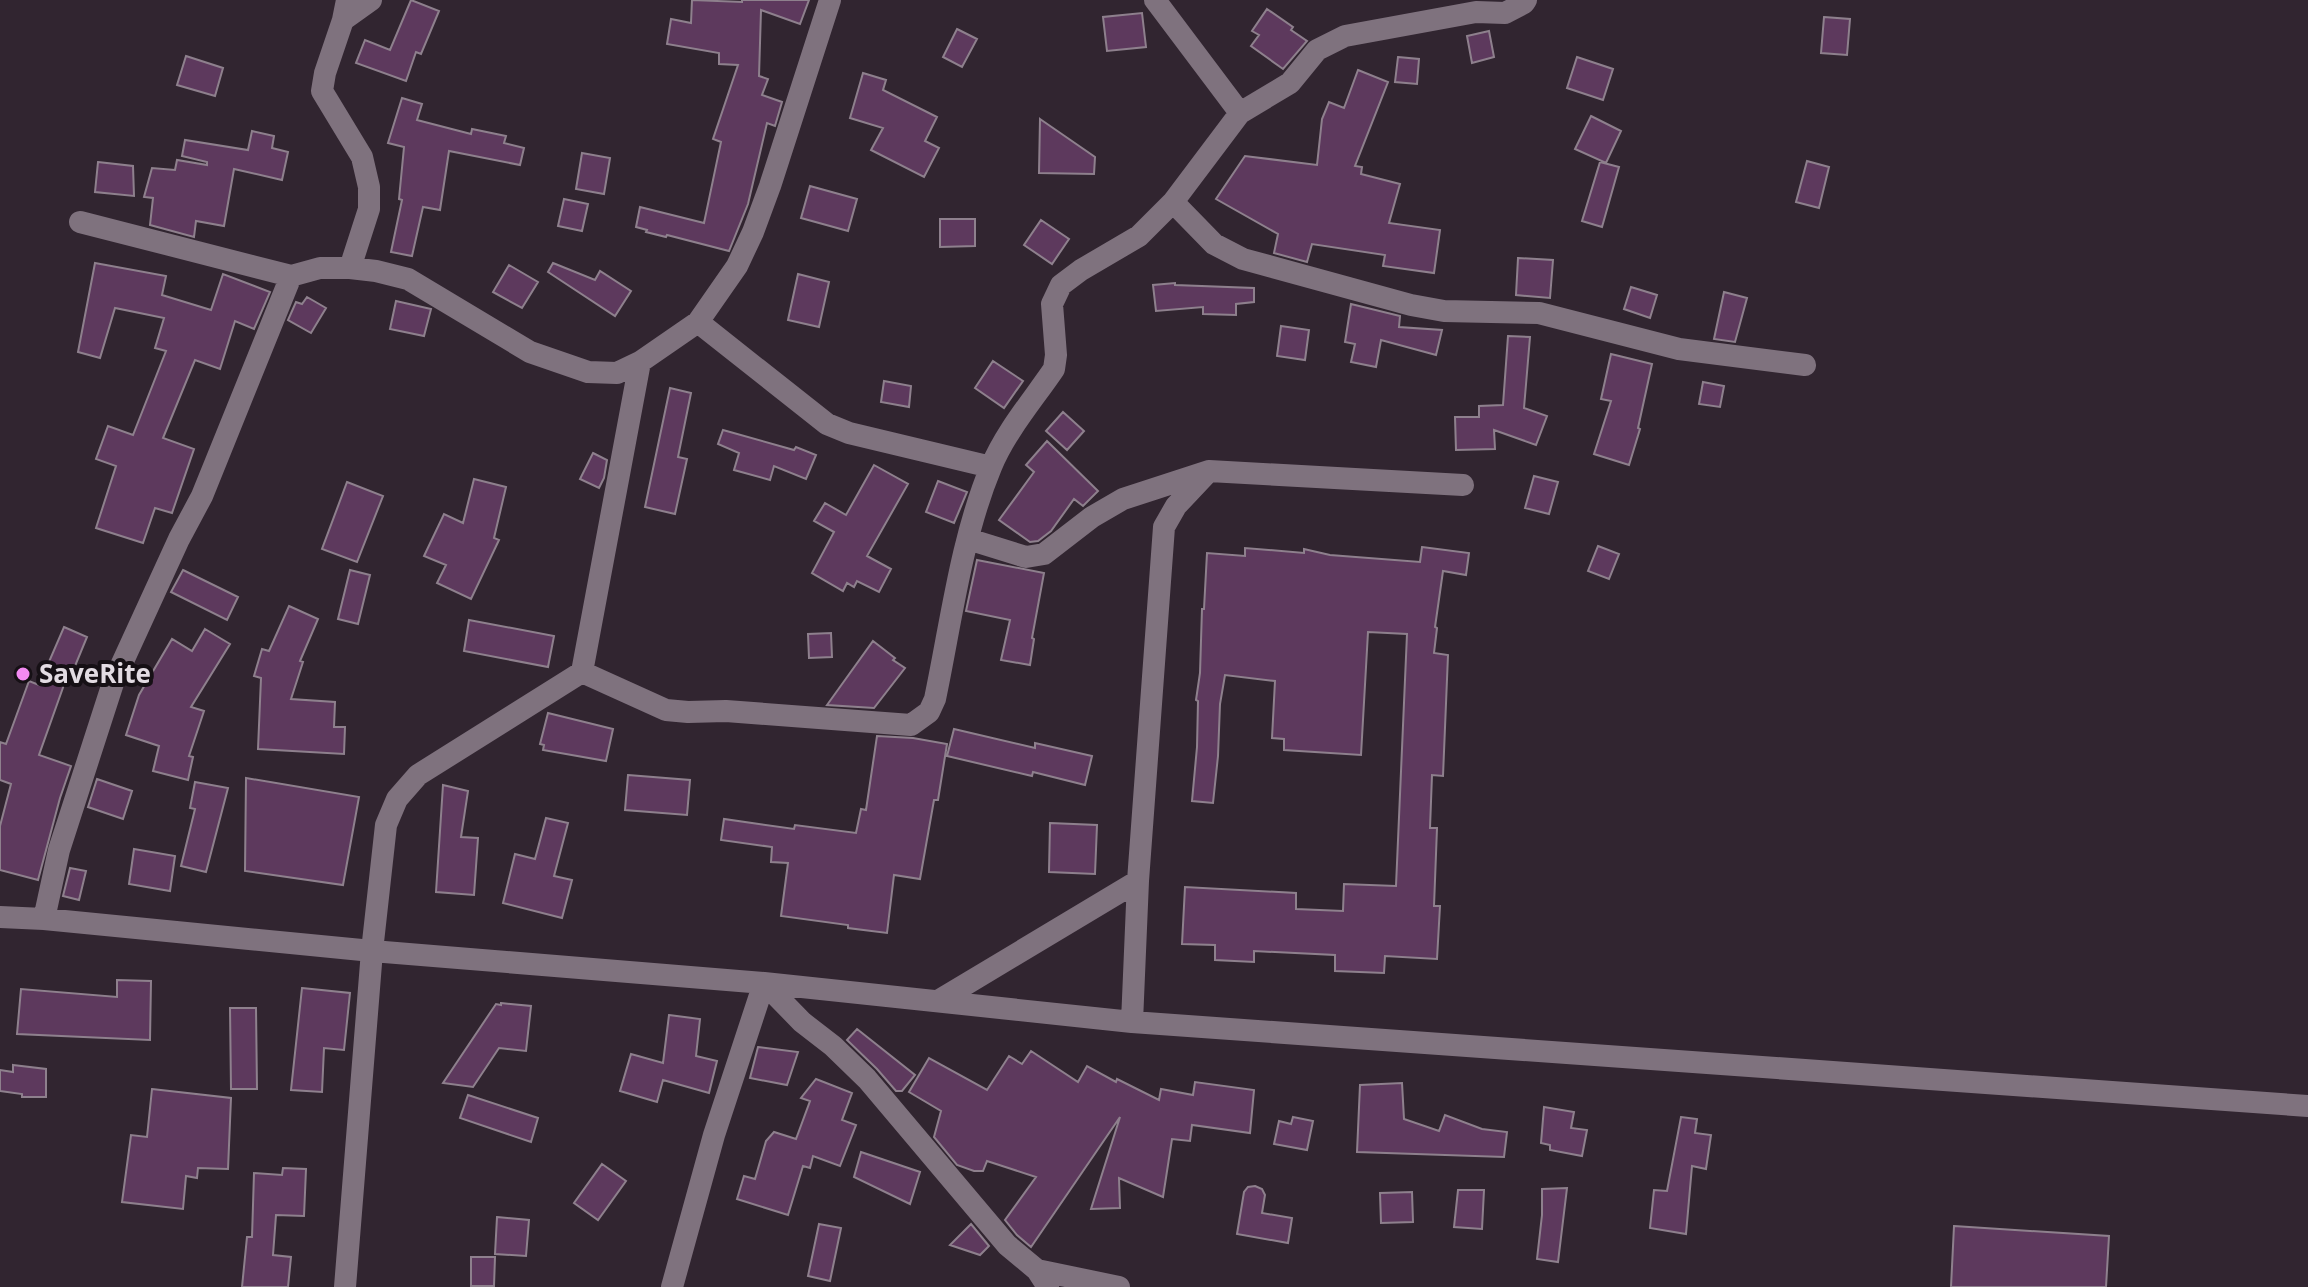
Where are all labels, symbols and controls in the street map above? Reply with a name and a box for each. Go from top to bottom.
place label: SaveRite [39,655,151,691]
marker: SaveRite [14,665,32,683]

